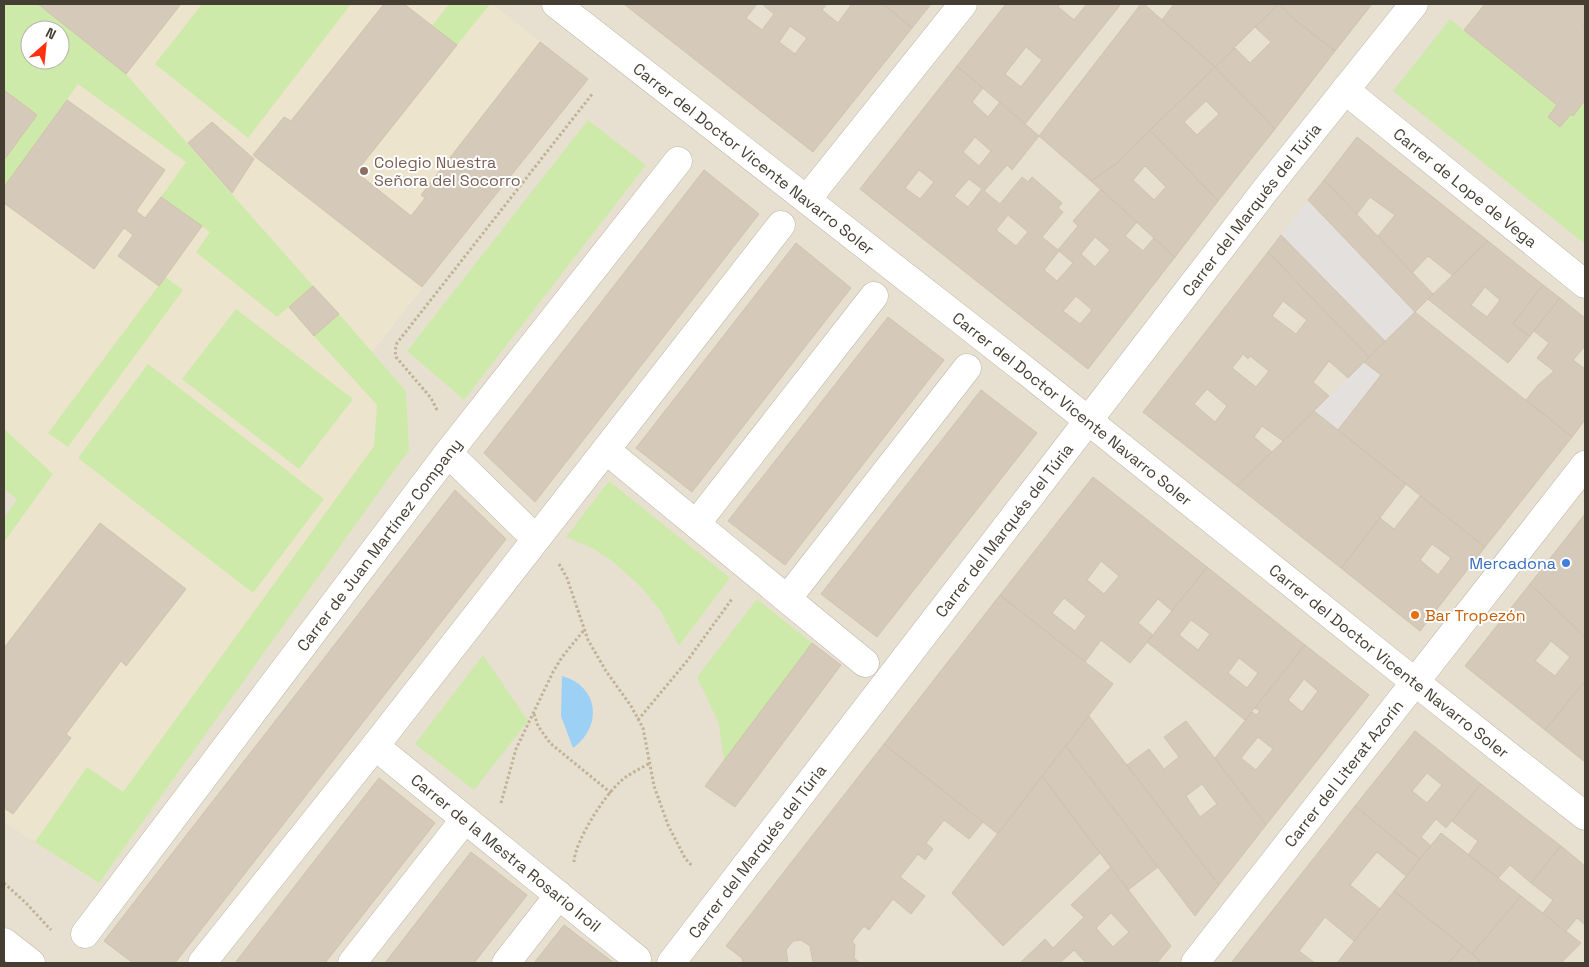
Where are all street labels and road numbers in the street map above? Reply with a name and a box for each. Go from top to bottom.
street label: Carrer del Doctor Vicente Navarro Soler [629,58,879,259]
street label: Carrer del Marqués del Túria [1177,119,1325,300]
street label: Carrer de Lope de Vega [1389,123,1542,252]
street label: Carrer del Doctor Vicente Navarro Soler [948,307,1197,510]
street label: Carrer de Juan Martínez Company [292,434,466,655]
street label: Carrer del Marqués del Túria [930,439,1077,622]
street label: Carrer del Doctor Vicente Navarro Soler [1265,559,1513,763]
street label: Carrer del Literat Azorín [1279,695,1408,851]
street label: Carrer del Marqués del Túria [683,760,831,943]
street label: Carrer de la Mestra Rosario Iroil [407,769,606,936]

